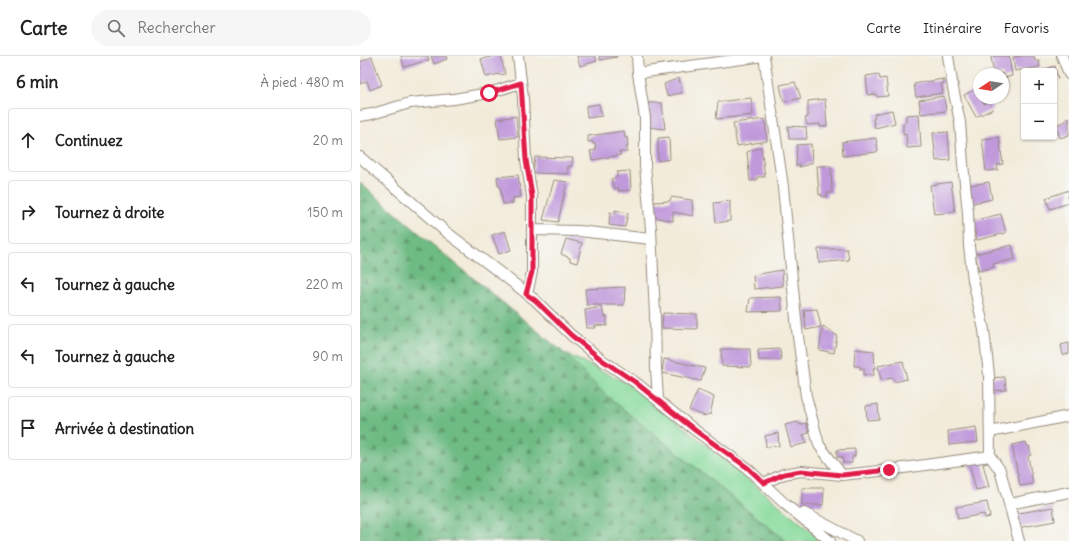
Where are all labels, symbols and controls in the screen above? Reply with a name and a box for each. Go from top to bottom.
search box [91,10,371,46]
text: Carte [20,16,67,40]
icon: search [105,17,127,39]
text: Rechercher [137,18,216,37]
text: Carte [866,19,901,37]
text: Itinéraire [923,19,982,37]
text: Favoris [1004,19,1049,37]
north arrow [973,68,1009,104]
map controls [1021,68,1057,140]
button: + [1021,68,1057,104]
text: 6 min [16,71,58,93]
text: À pied · 480 m [260,74,344,91]
route start [480,84,498,102]
button: − [1021,104,1057,140]
icon: ahead [17,129,39,151]
text: Continuez [55,131,123,150]
text: 20 m [313,132,343,149]
icon: right [17,201,39,223]
text: Tournez à droite [55,203,164,222]
text: 150 m [307,204,343,221]
icon: left [17,273,39,295]
text: Tournez à gauche [55,275,175,294]
text: 220 m [306,276,343,293]
icon: left [17,345,39,367]
text: Tournez à gauche [55,347,175,366]
text: 90 m [312,348,343,365]
icon: arrive [17,417,39,439]
text: Arrivée à destination [55,419,194,438]
route end [880,461,898,479]

